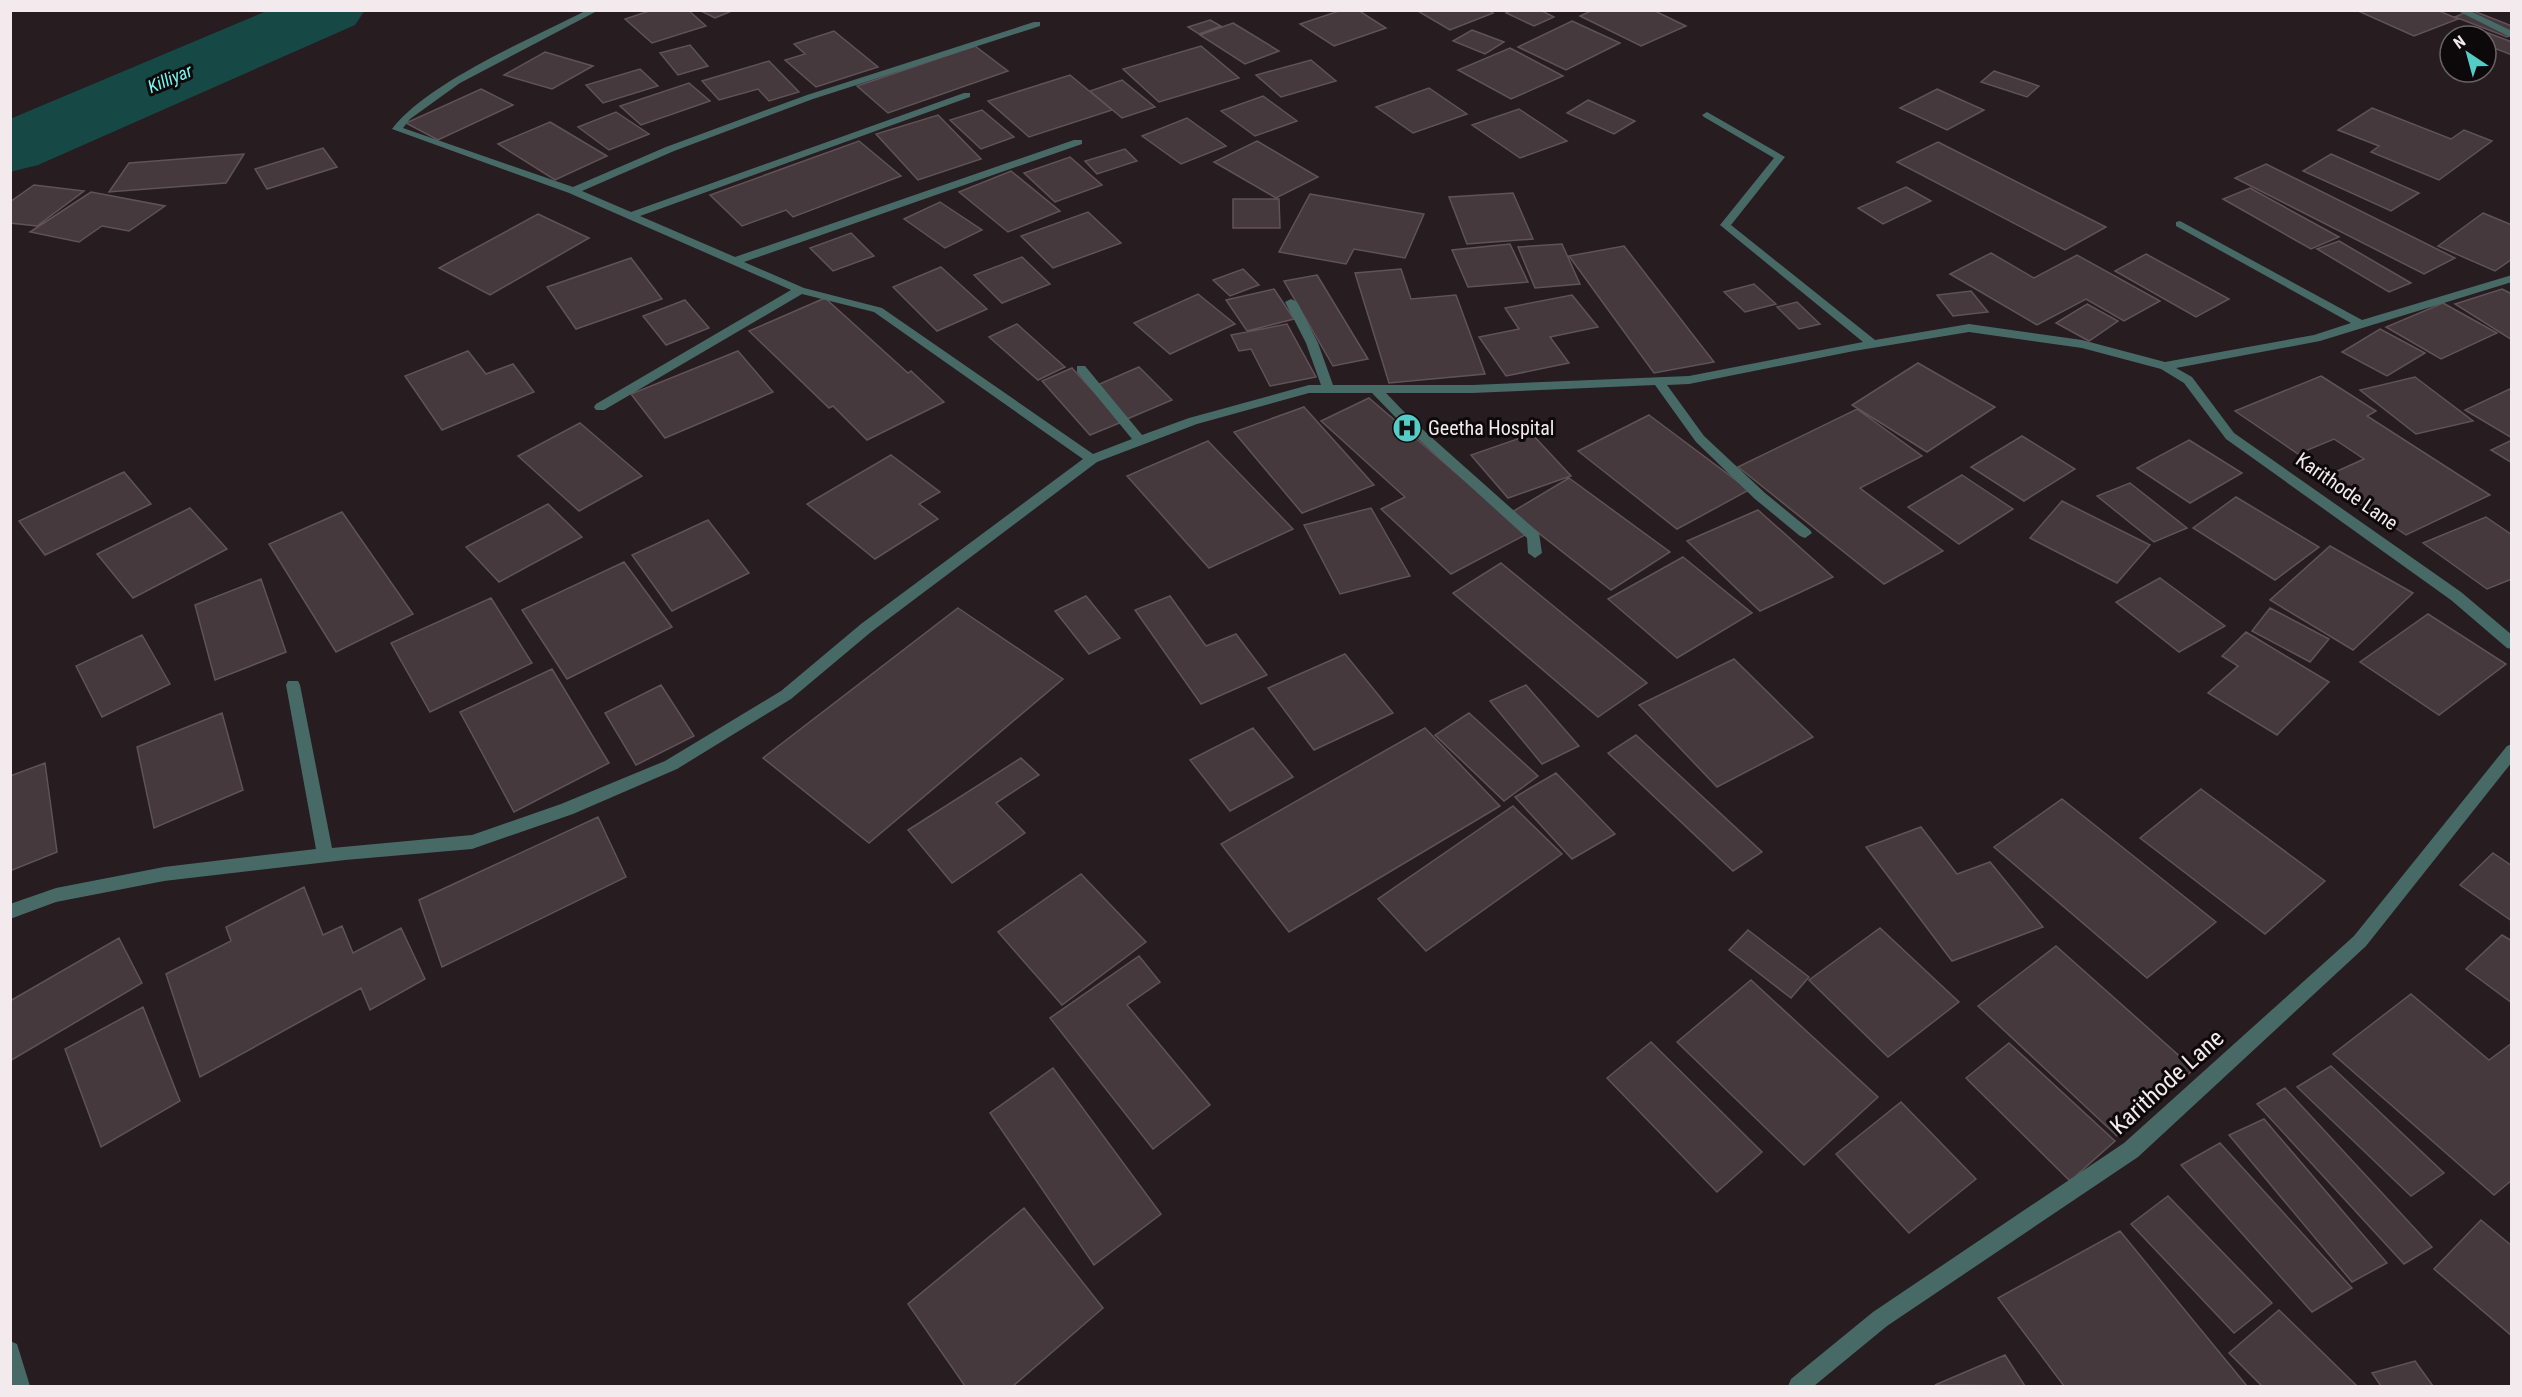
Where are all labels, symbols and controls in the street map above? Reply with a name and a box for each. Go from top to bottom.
north arrow [2438,24,2498,84]
text: N [2450,32,2469,53]
water label: Killiyar [144,60,196,97]
hospital icon: Geetha Hospital [1391,412,1423,444]
place label: Geetha Hospital [1428,416,1554,440]
street label: Karithode Lane [2291,447,2403,535]
street label: Karithode Lane [2105,1024,2229,1140]

